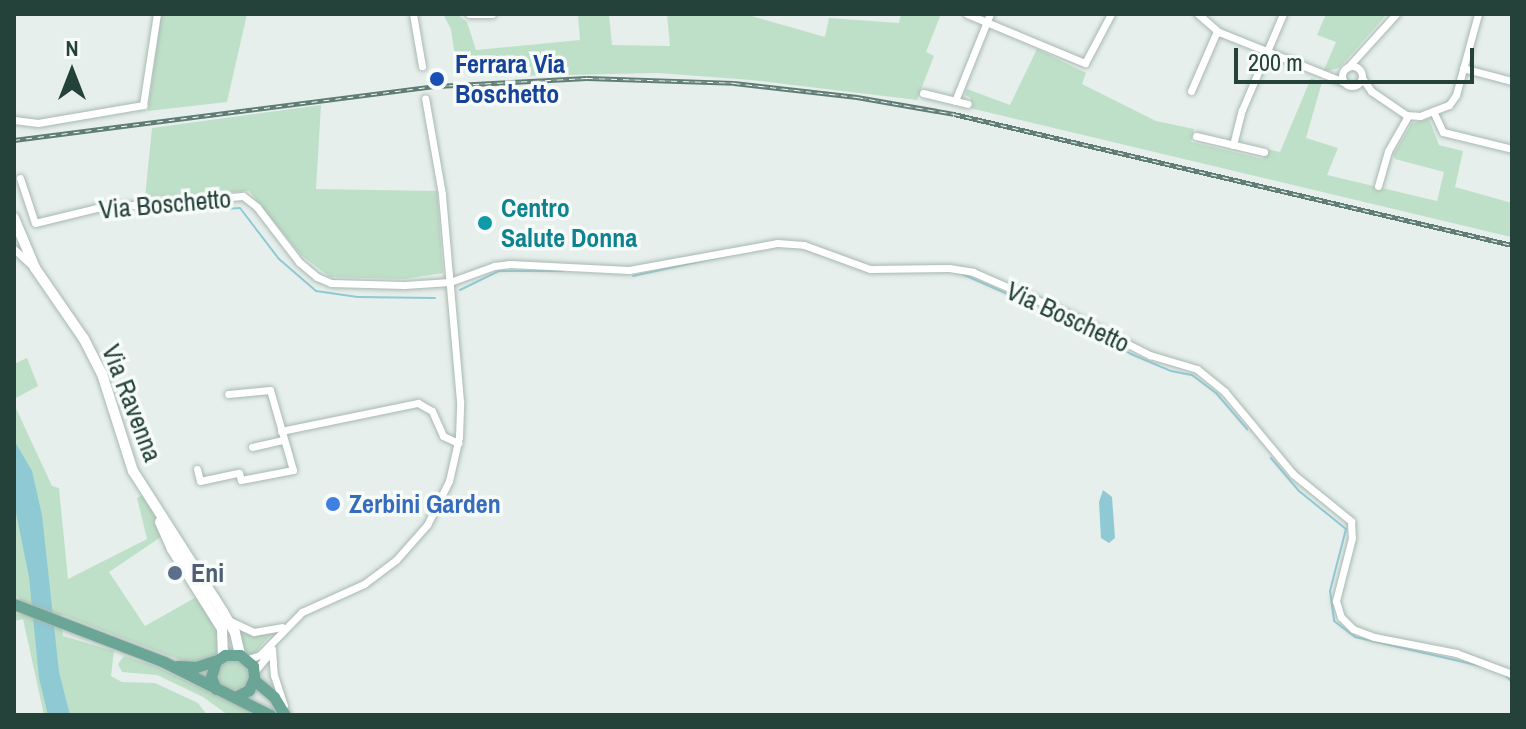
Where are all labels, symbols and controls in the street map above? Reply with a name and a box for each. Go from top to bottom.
north arrow [32,32,112,112]
scale bar [1238,32,1478,82]
text: N [65,33,79,63]
text: 200 m [1248,46,1303,78]
place label: Ferrara Via Boschetto [455,48,565,110]
marker: Ferrara Via Boschetto [426,68,448,90]
street label: Via Boschetto [98,183,232,225]
place label: Centro Salute Donna [501,192,637,254]
marker: Centro Salute Donna [476,214,494,232]
street label: Via Boschetto [1001,275,1135,359]
street label: Via Ravenna [95,340,169,466]
place label: Zerbini Garden [349,488,501,520]
marker: Zerbini Garden [324,495,342,513]
place label: Eni [191,557,224,589]
marker: Eni [166,564,184,582]

